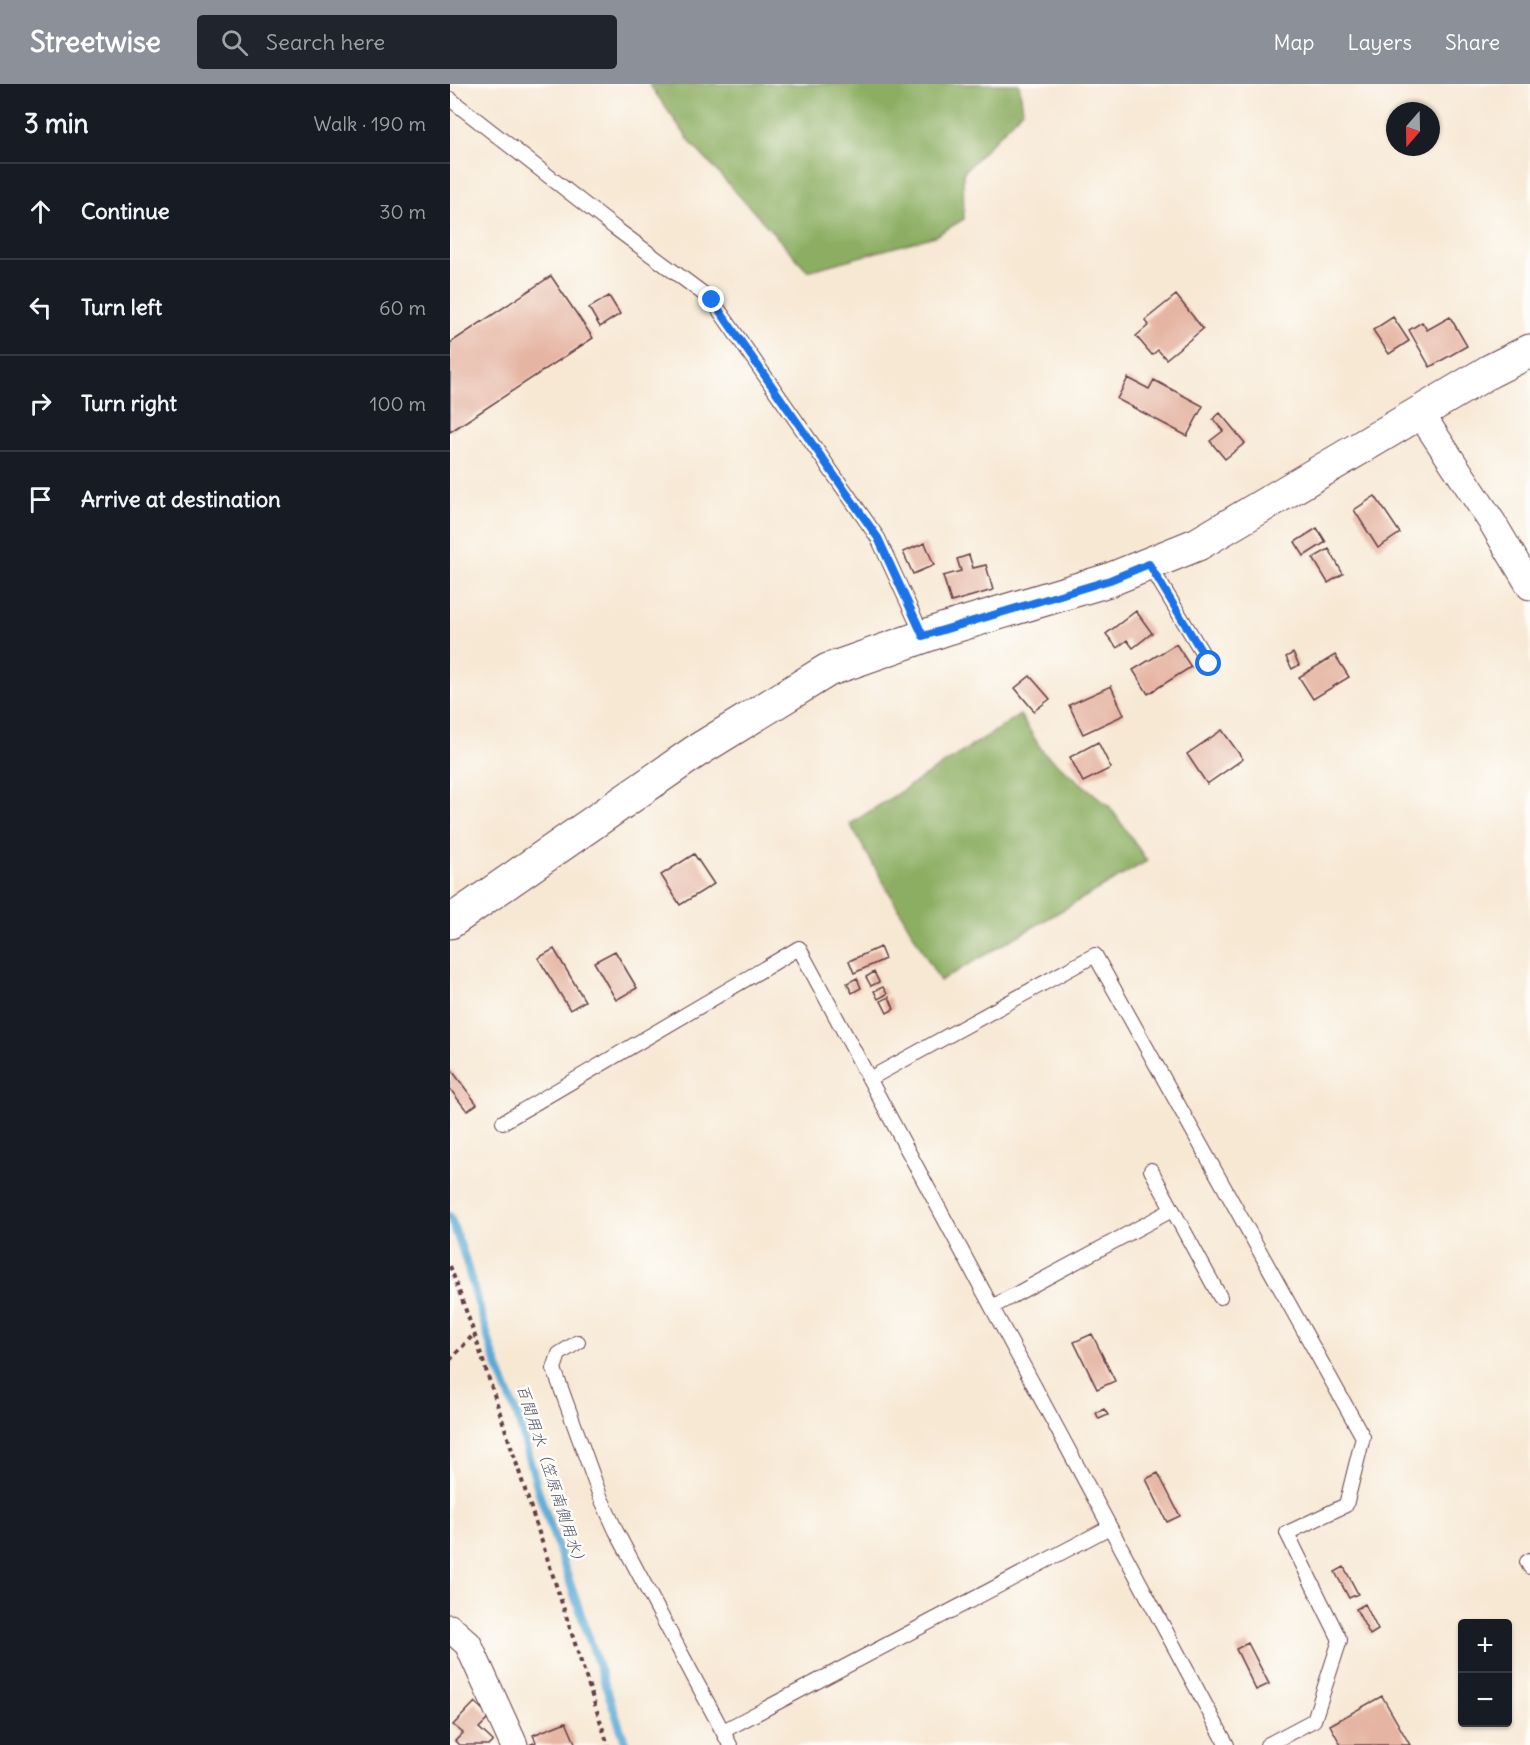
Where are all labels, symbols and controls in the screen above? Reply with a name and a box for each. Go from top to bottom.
search box [197,15,617,69]
text: Streetwise [30,24,161,60]
icon: search [218,26,251,59]
text: Search here [266,28,385,56]
text: Map [1274,29,1314,56]
text: Layers [1347,29,1412,56]
text: Share [1445,29,1500,56]
north arrow [1386,102,1440,156]
text: 3 min [24,107,89,140]
text: Walk · 190 m [314,111,426,136]
icon: ahead [24,195,57,228]
text: Continue [81,197,170,225]
text: 30 m [379,199,426,224]
route end [698,286,724,312]
icon: left [24,291,57,324]
text: Turn left [81,293,162,321]
text: 60 m [379,295,426,320]
icon: right [24,387,57,420]
text: Turn right [81,389,177,417]
text: 100 m [369,391,426,416]
icon: arrive [24,483,57,516]
text: Arrive at destination [81,485,281,513]
route start [1195,650,1221,676]
water label: 百間用水（笠原南側用水） [513,1382,591,1570]
map controls [1458,1619,1512,1727]
button: + [1458,1619,1512,1673]
button: − [1458,1673,1512,1727]

